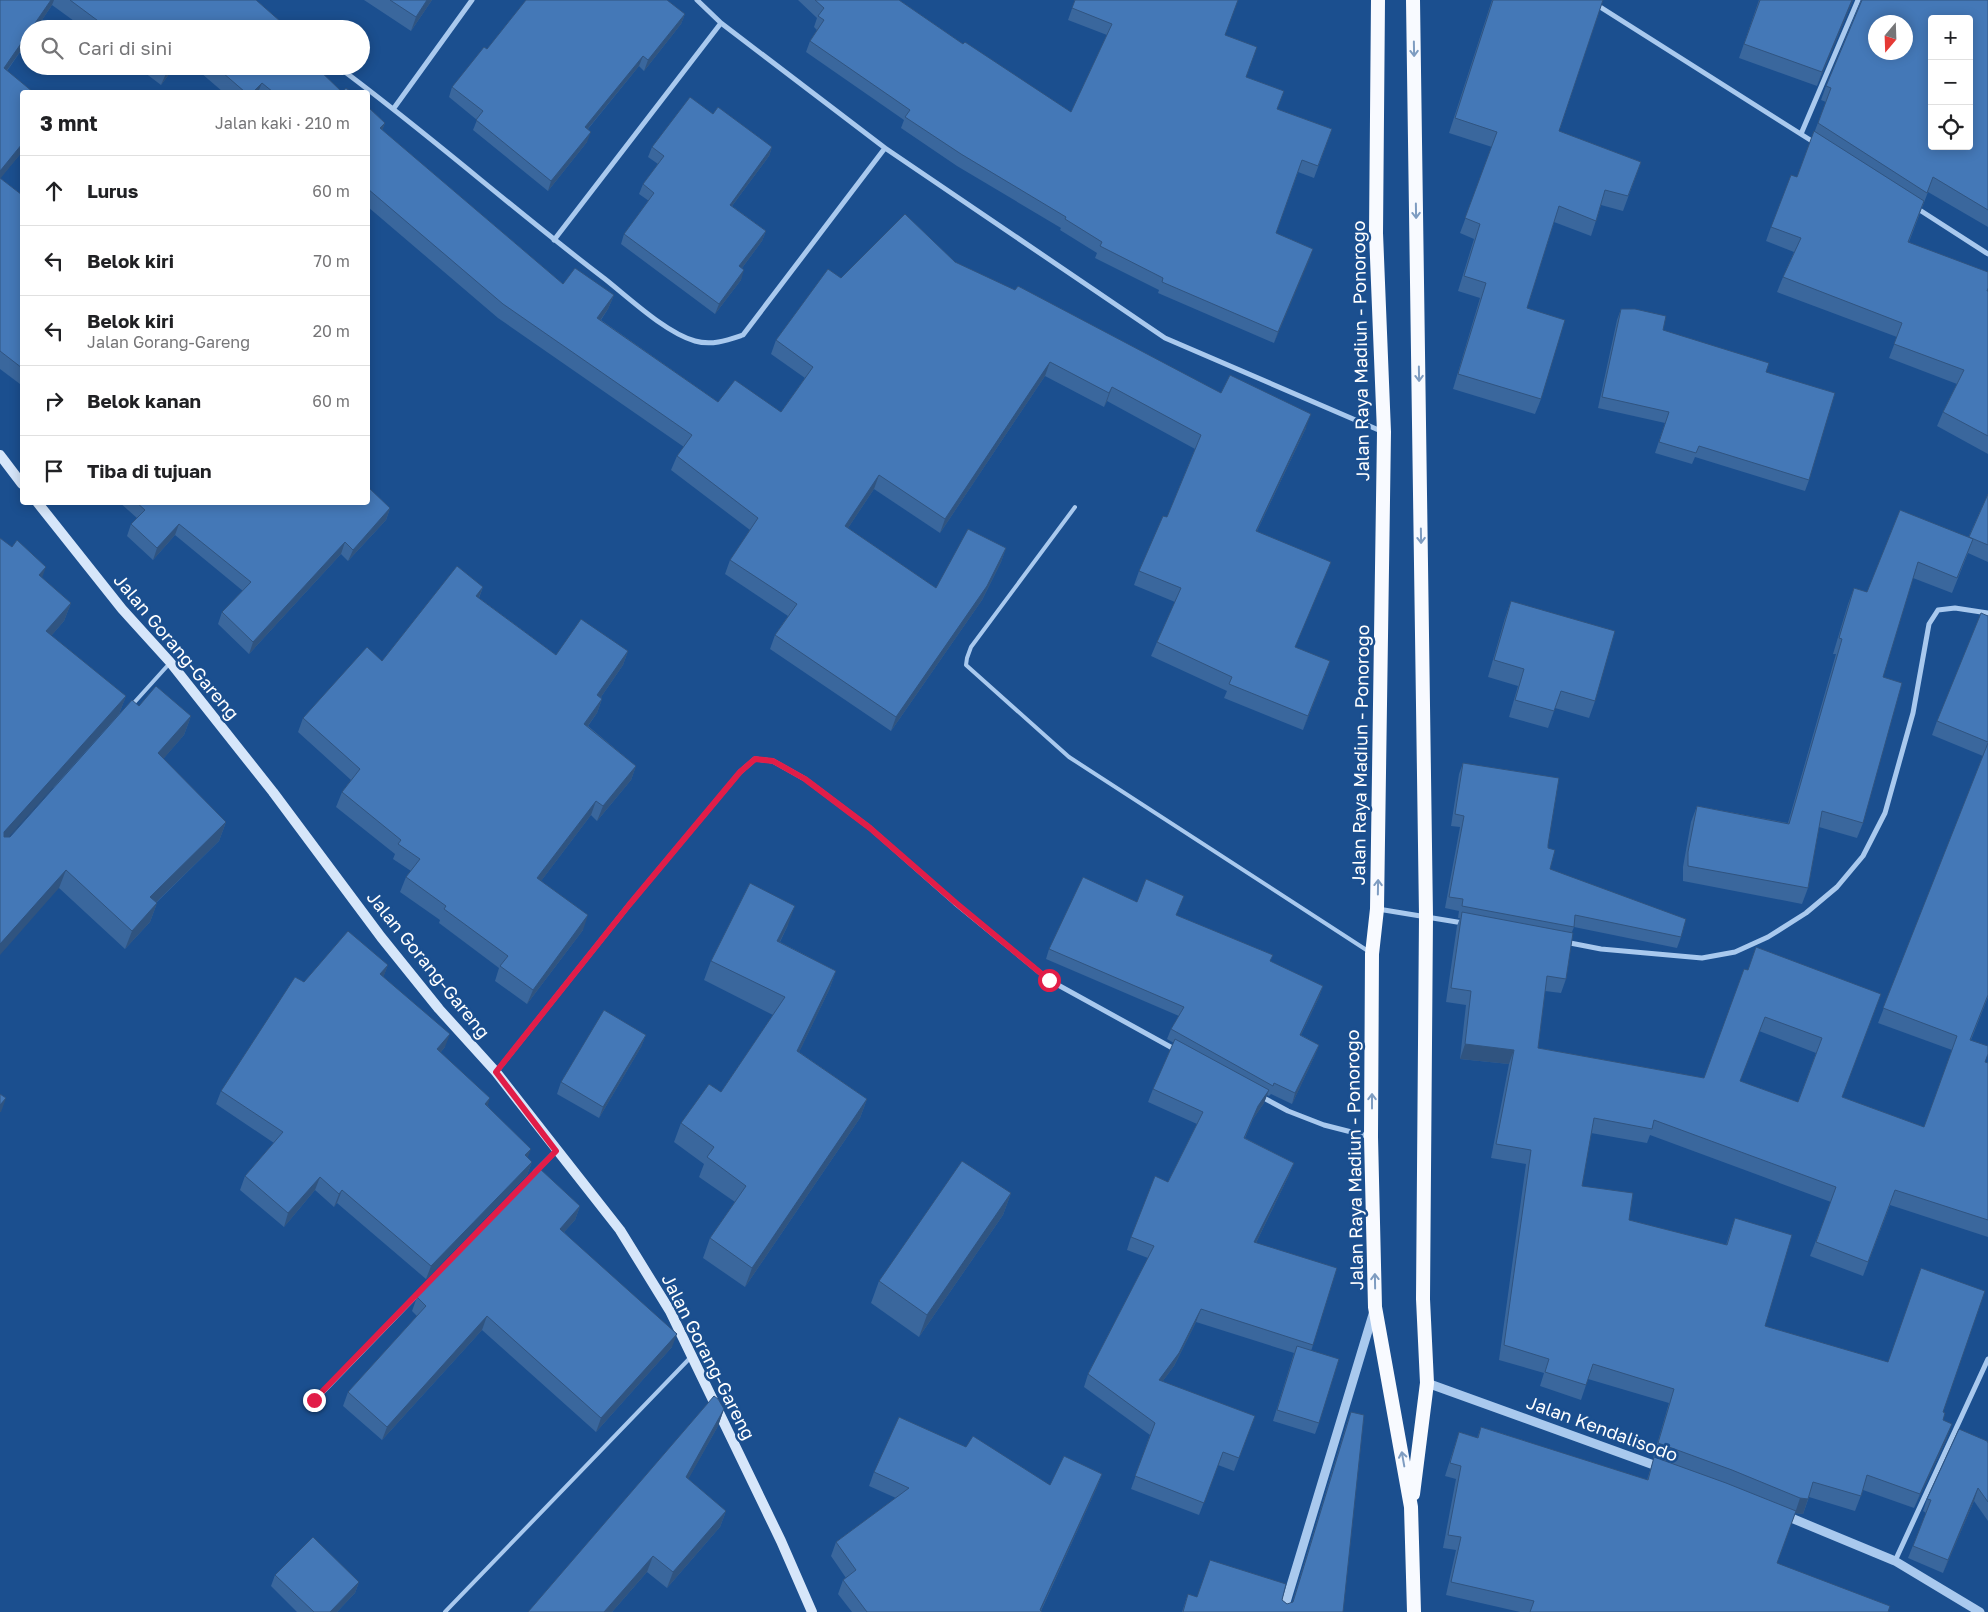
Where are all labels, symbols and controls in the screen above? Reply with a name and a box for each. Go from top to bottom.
north arrow [1868,15,1913,60]
map controls [1928,15,1973,150]
button: + [1928,15,1973,60]
search box [20,20,370,75]
icon: search [38,34,66,62]
text: Cari di sini [78,36,172,59]
one-way arrow [1409,40,1419,56]
button: − [1928,60,1973,105]
button: locate [1928,105,1973,150]
text: 3 mnt [40,110,98,136]
text: Jalan kaki · 210 m [215,113,350,133]
icon: ahead [40,177,68,205]
text: Lurus [87,179,138,202]
text: 60 m [312,181,350,201]
one-way arrow [1411,202,1421,219]
street label: Jalan Raya Madiun - Ponorogo [1347,220,1373,482]
icon: left [40,247,68,275]
text: Belok kiri [87,249,174,272]
text: 70 m [313,251,350,271]
text: Belok kiri [87,309,174,332]
icon: left [40,317,68,345]
text: 20 m [313,321,350,341]
text: Jalan Gorang-Gareng [87,332,250,352]
one-way arrow [1414,365,1423,381]
icon: right [40,387,68,415]
text: Belok kanan [87,389,201,412]
text: 60 m [312,391,350,411]
icon: arrive [40,457,68,485]
text: Tiba di tujuan [87,459,212,482]
one-way arrow [1416,528,1426,544]
street label: Jalan Gorang-Gareng [109,569,244,724]
street label: Jalan Raya Madiun - Ponorogo [1347,624,1373,886]
one-way arrow [1373,879,1383,895]
street label: Jalan Gorang-Gareng [363,886,495,1043]
route start [1038,969,1061,992]
street label: Jalan Raya Madiun - Ponorogo [1341,1029,1367,1291]
one-way arrow [1367,1094,1376,1110]
street label: Jalan Gorang-Gareng [657,1270,760,1443]
one-way arrow [1370,1274,1379,1290]
route end [303,1389,326,1412]
street label: Jalan Kendalisodo [1524,1390,1681,1466]
one-way arrow [1397,1451,1407,1467]

